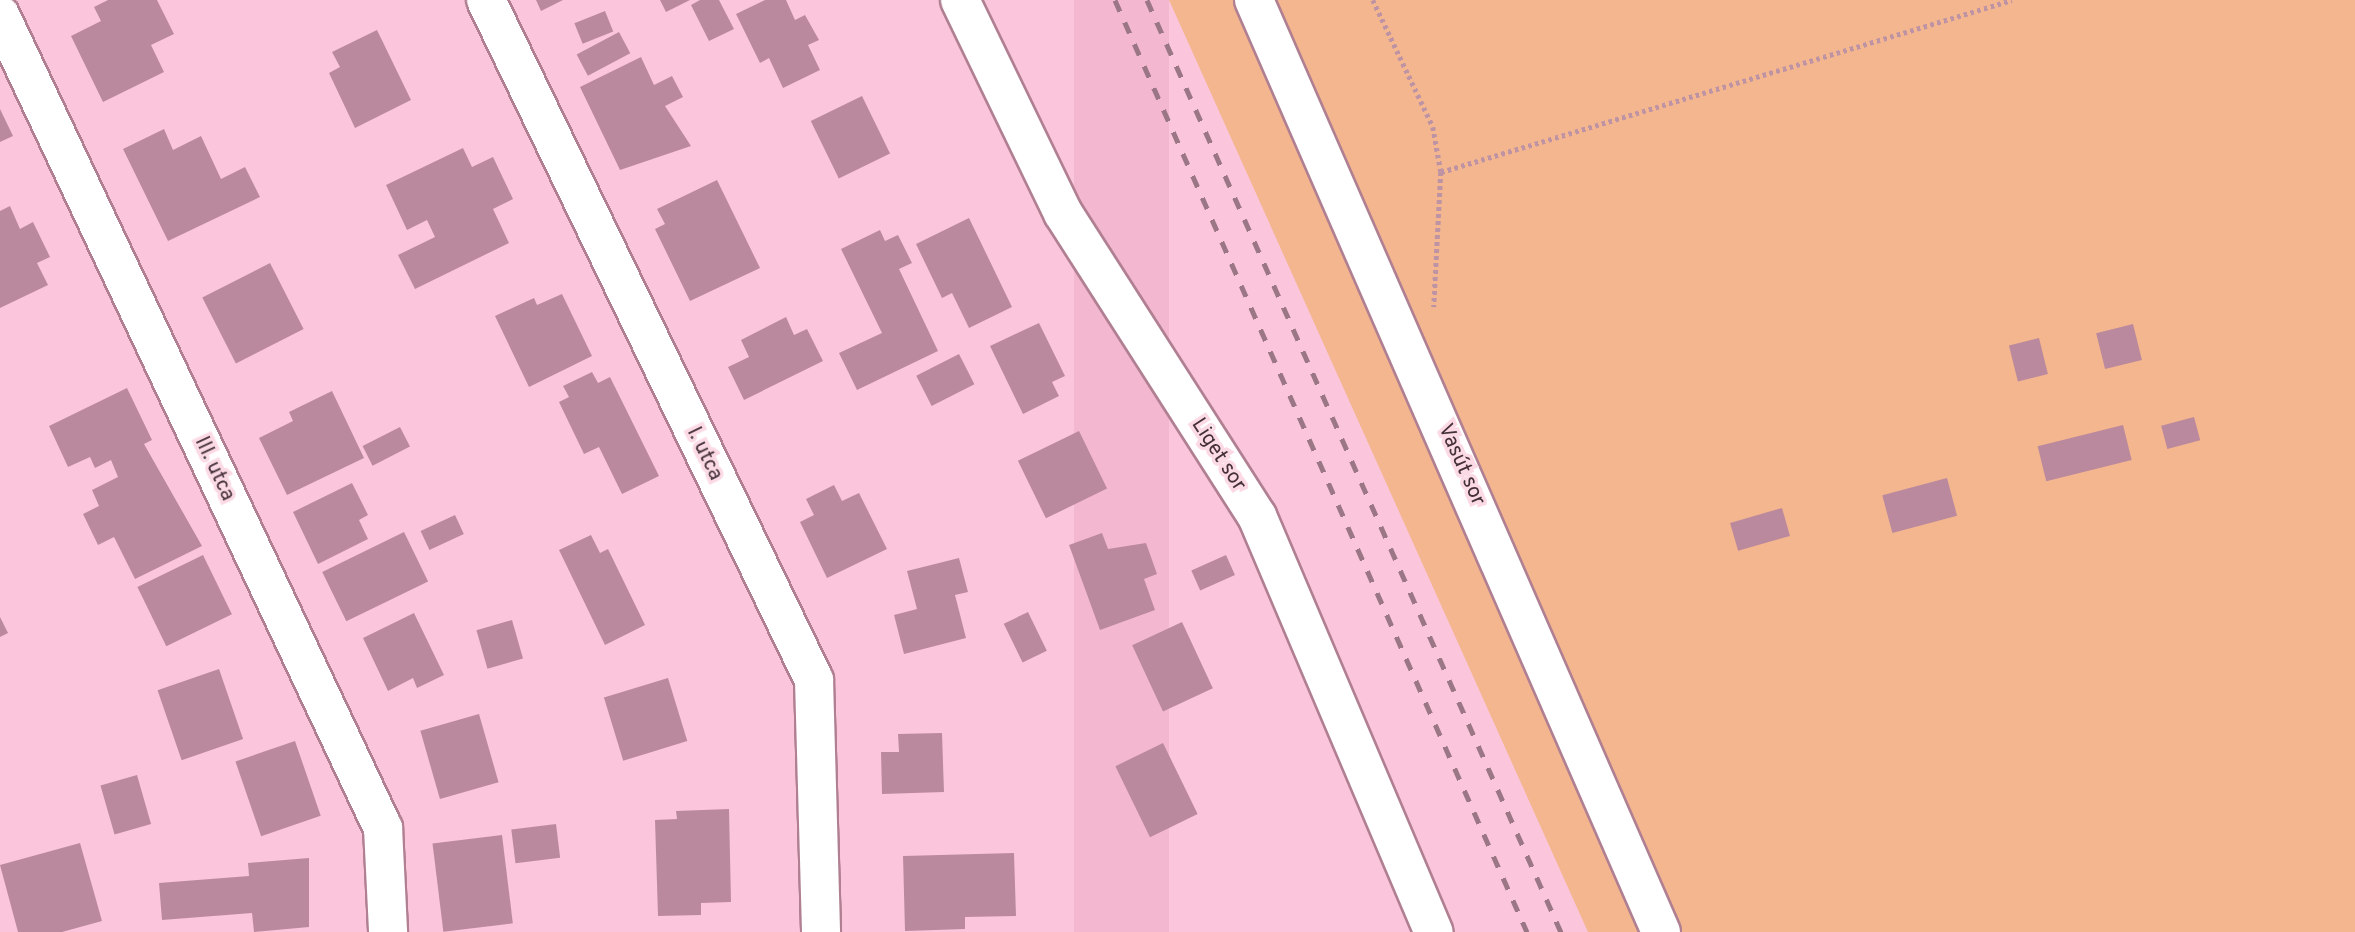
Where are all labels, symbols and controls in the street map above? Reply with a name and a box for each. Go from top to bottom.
street label: Liget sor [1185,414,1251,496]
street label: Vasút sor [1432,420,1490,510]
street label: I. utca [680,423,728,485]
street label: III. utca [188,433,240,505]

